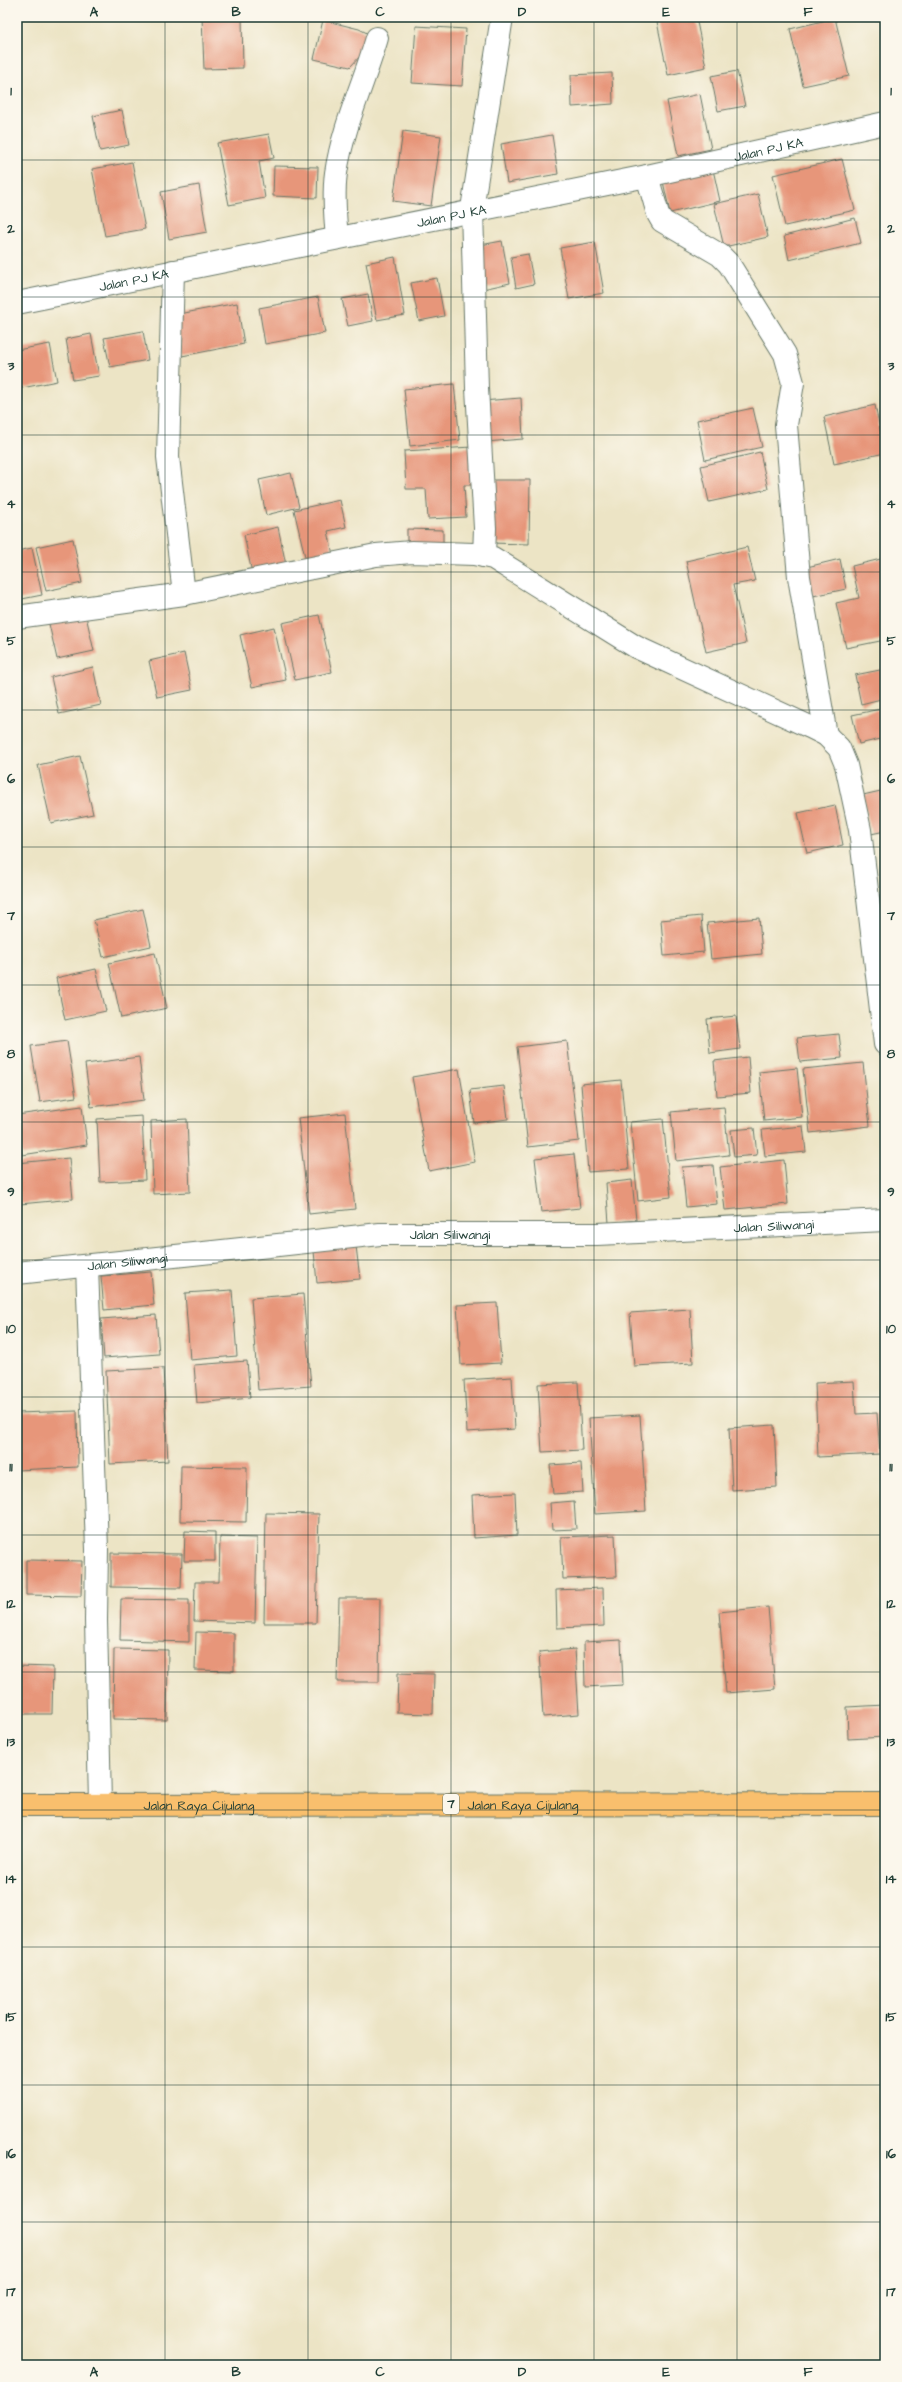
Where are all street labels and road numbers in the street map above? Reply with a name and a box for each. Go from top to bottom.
street label: Jalan PJ KA [732,133,806,166]
street label: Jalan PJ KA [415,201,488,232]
street label: Jalan PJ KA [98,265,171,296]
street label: Jalan Siliwangi [733,1215,814,1237]
street label: Jalan Siliwangi [410,1226,490,1245]
street label: Jalan Siliwangi [86,1249,169,1275]
road number: 7 [443,1794,459,1814]
street label: Jalan Raya Cijulang [468,1796,579,1815]
street label: Jalan Raya Cijulang [144,1797,255,1816]

